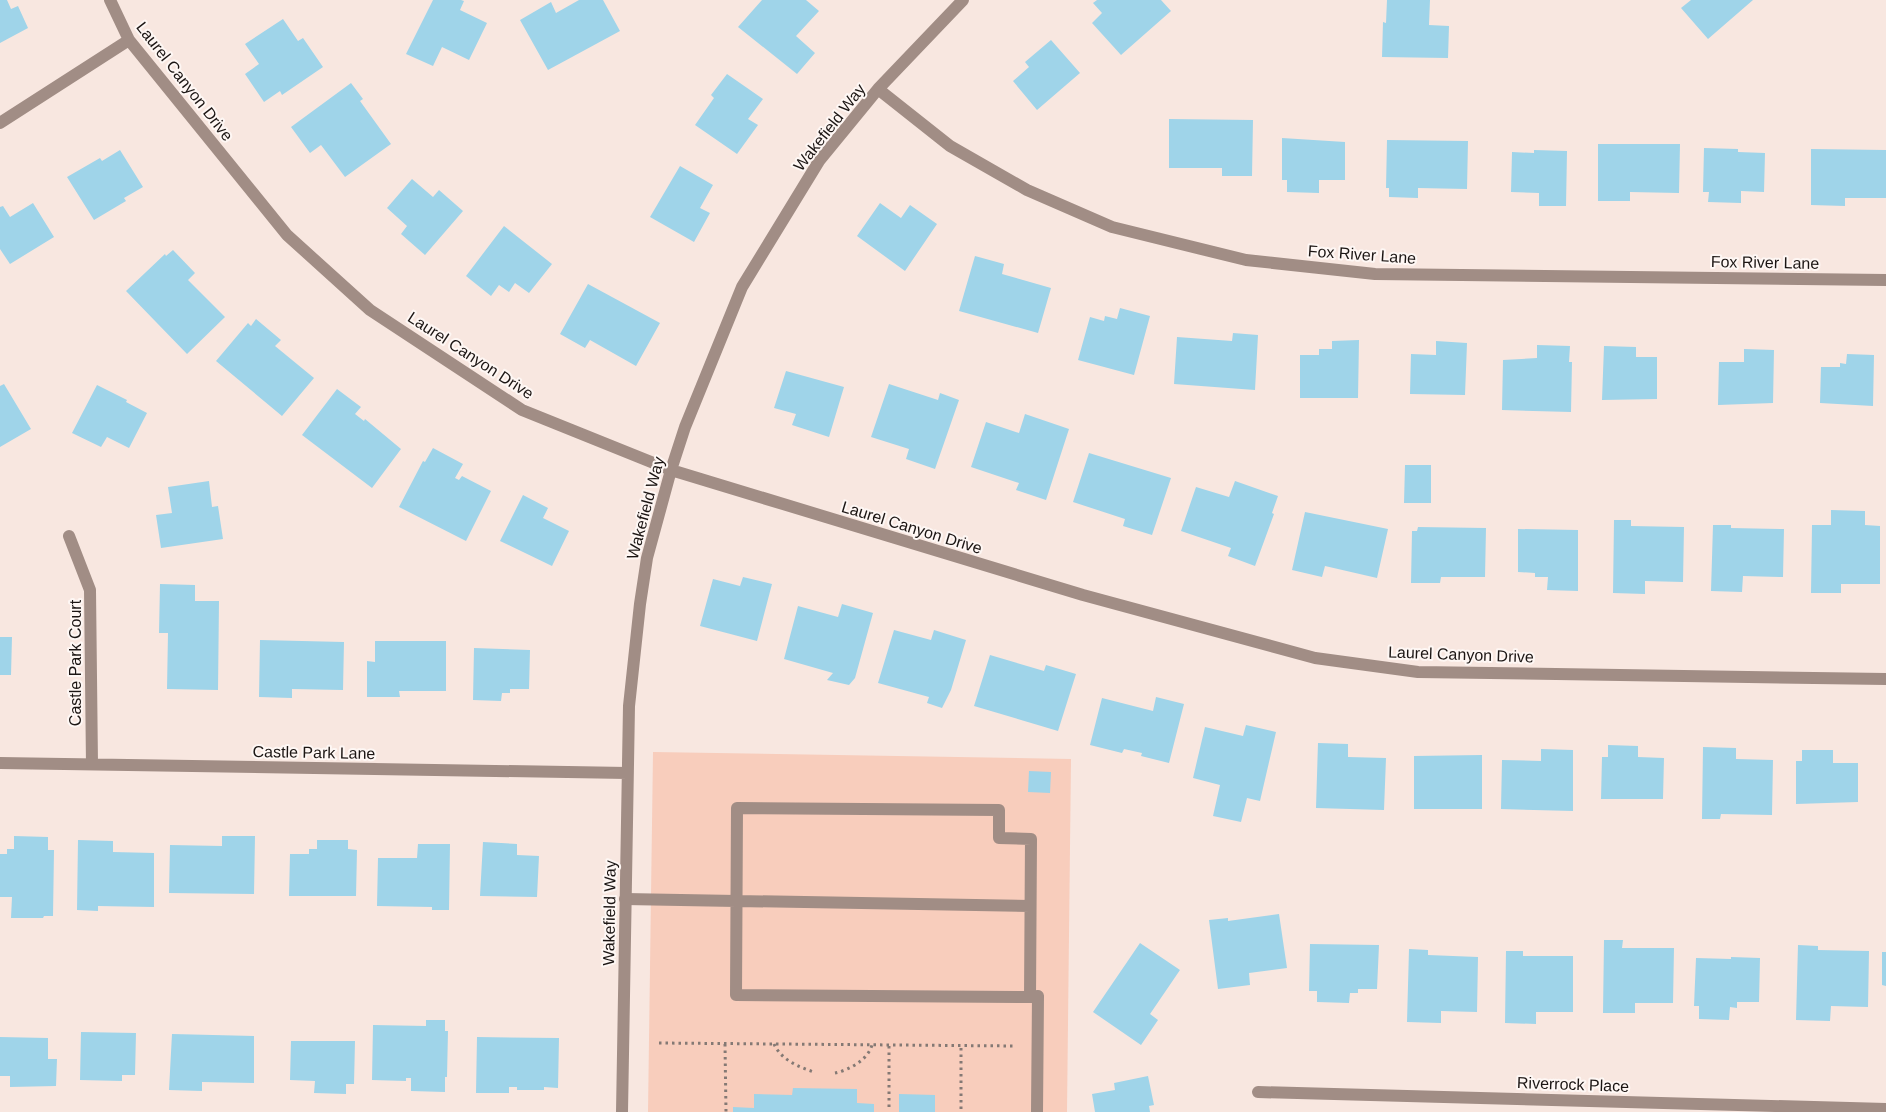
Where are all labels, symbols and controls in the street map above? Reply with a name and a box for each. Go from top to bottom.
street label: Laurel Canyon Drive [133,19,236,144]
street label: Wakefield Way [790,81,869,174]
street label: Fox River Lane [1307,242,1417,267]
street label: Fox River Lane [1711,253,1819,272]
street label: Laurel Canyon Drive [405,309,537,402]
street label: Wakefield Way [624,455,667,561]
street label: Laurel Canyon Drive [840,498,984,557]
street label: Castle Park Court [67,599,84,726]
street label: Laurel Canyon Drive [1388,643,1534,666]
street label: Castle Park Lane [252,743,376,762]
street label: Wakefield Way [600,860,619,966]
street label: Riverrock Place [1517,1074,1629,1095]

